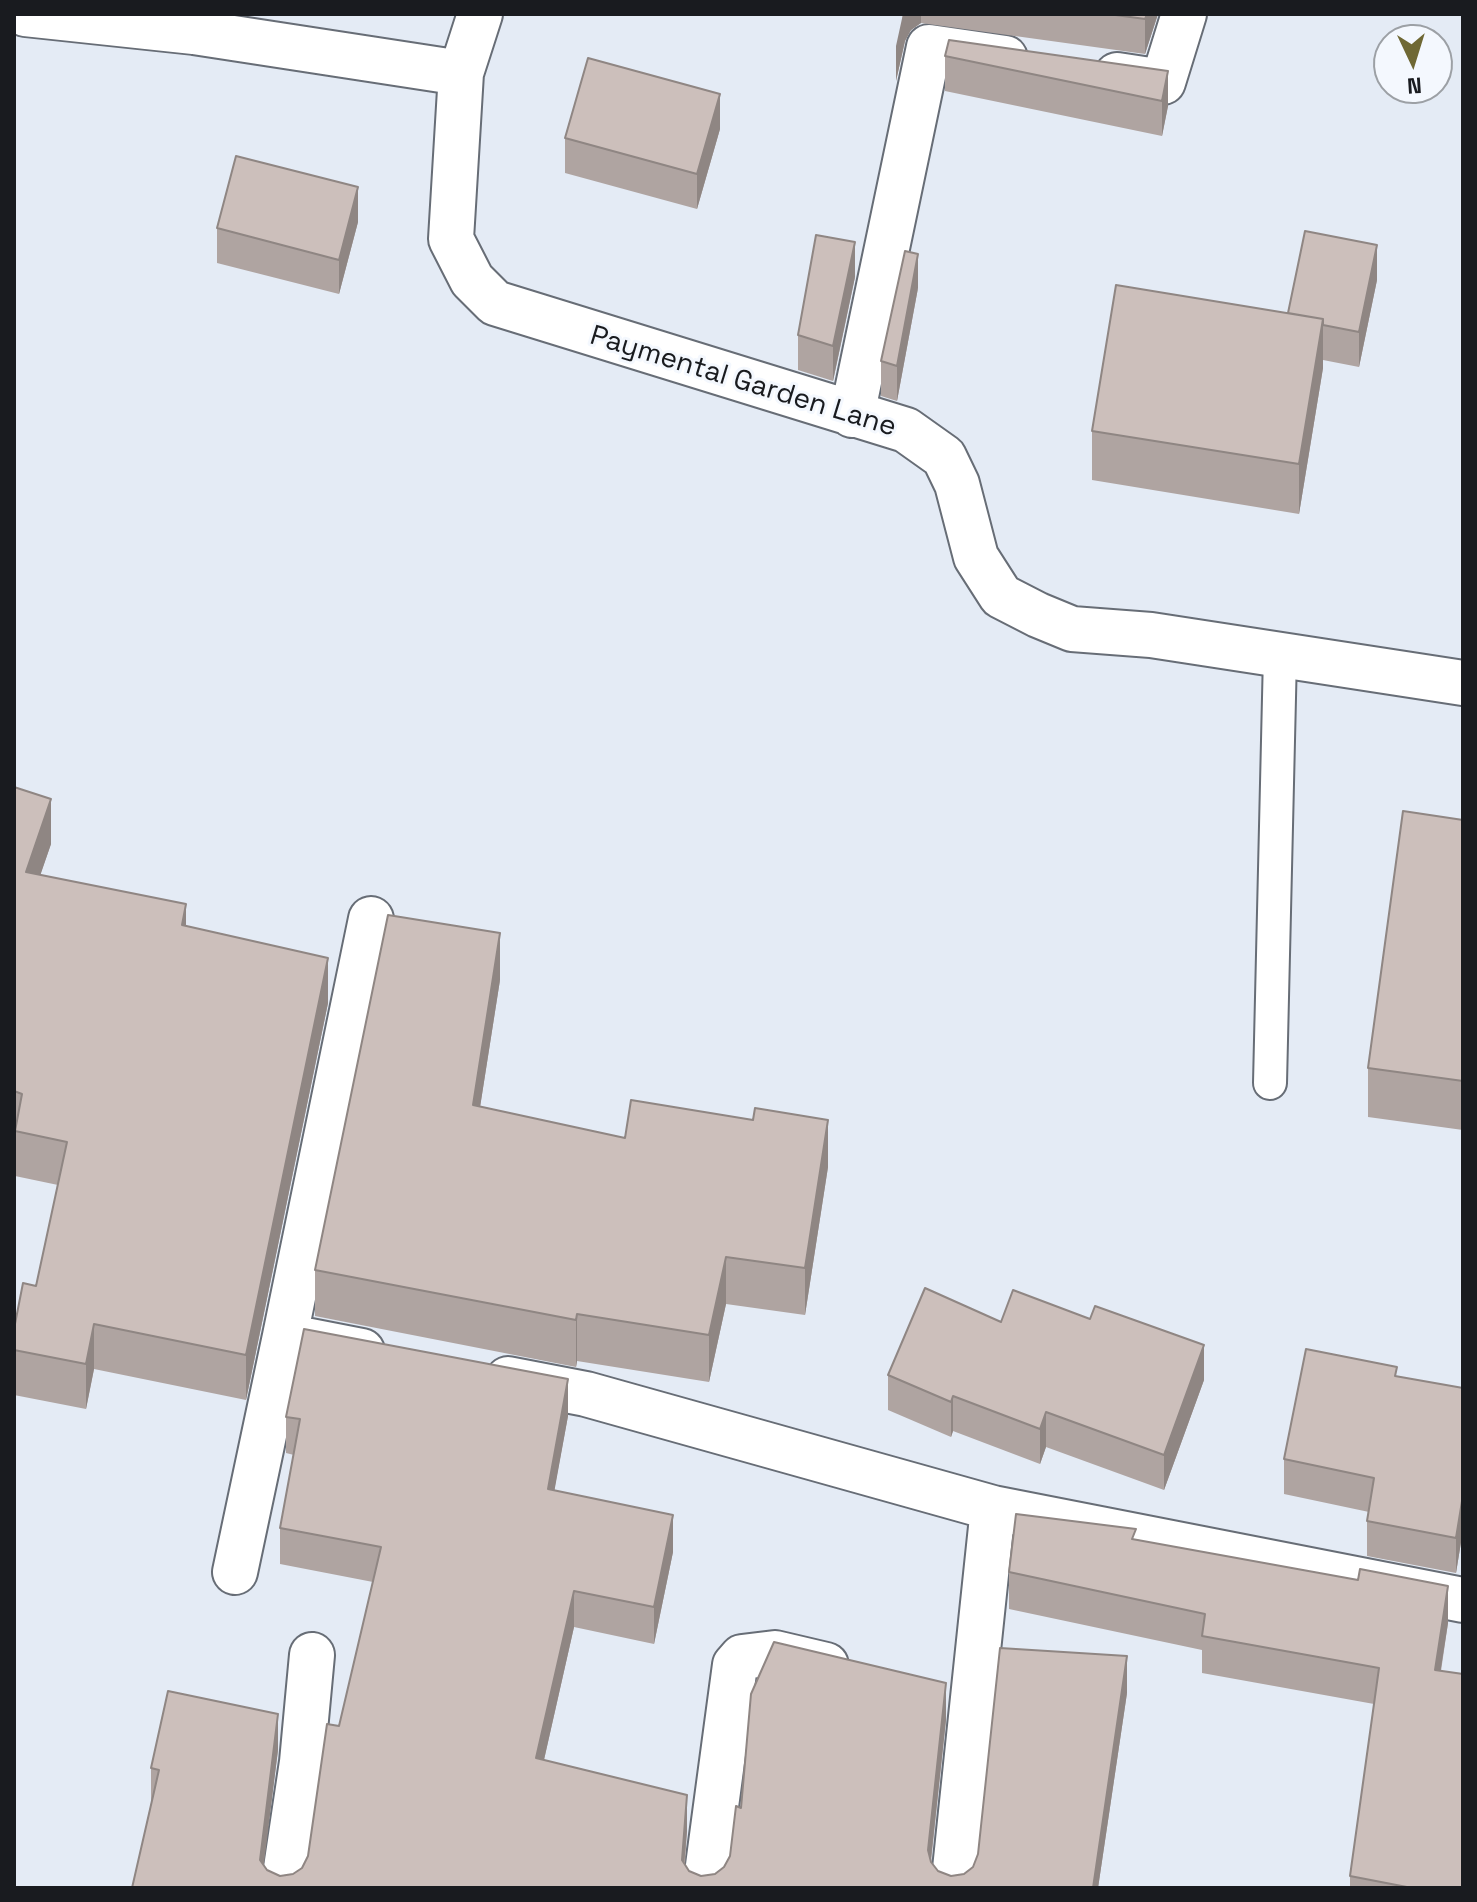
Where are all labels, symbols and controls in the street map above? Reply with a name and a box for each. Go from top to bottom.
north arrow [1373,24,1453,104]
text: N [1406,71,1423,100]
street label: Paymental Garden Lane [586,319,900,445]

